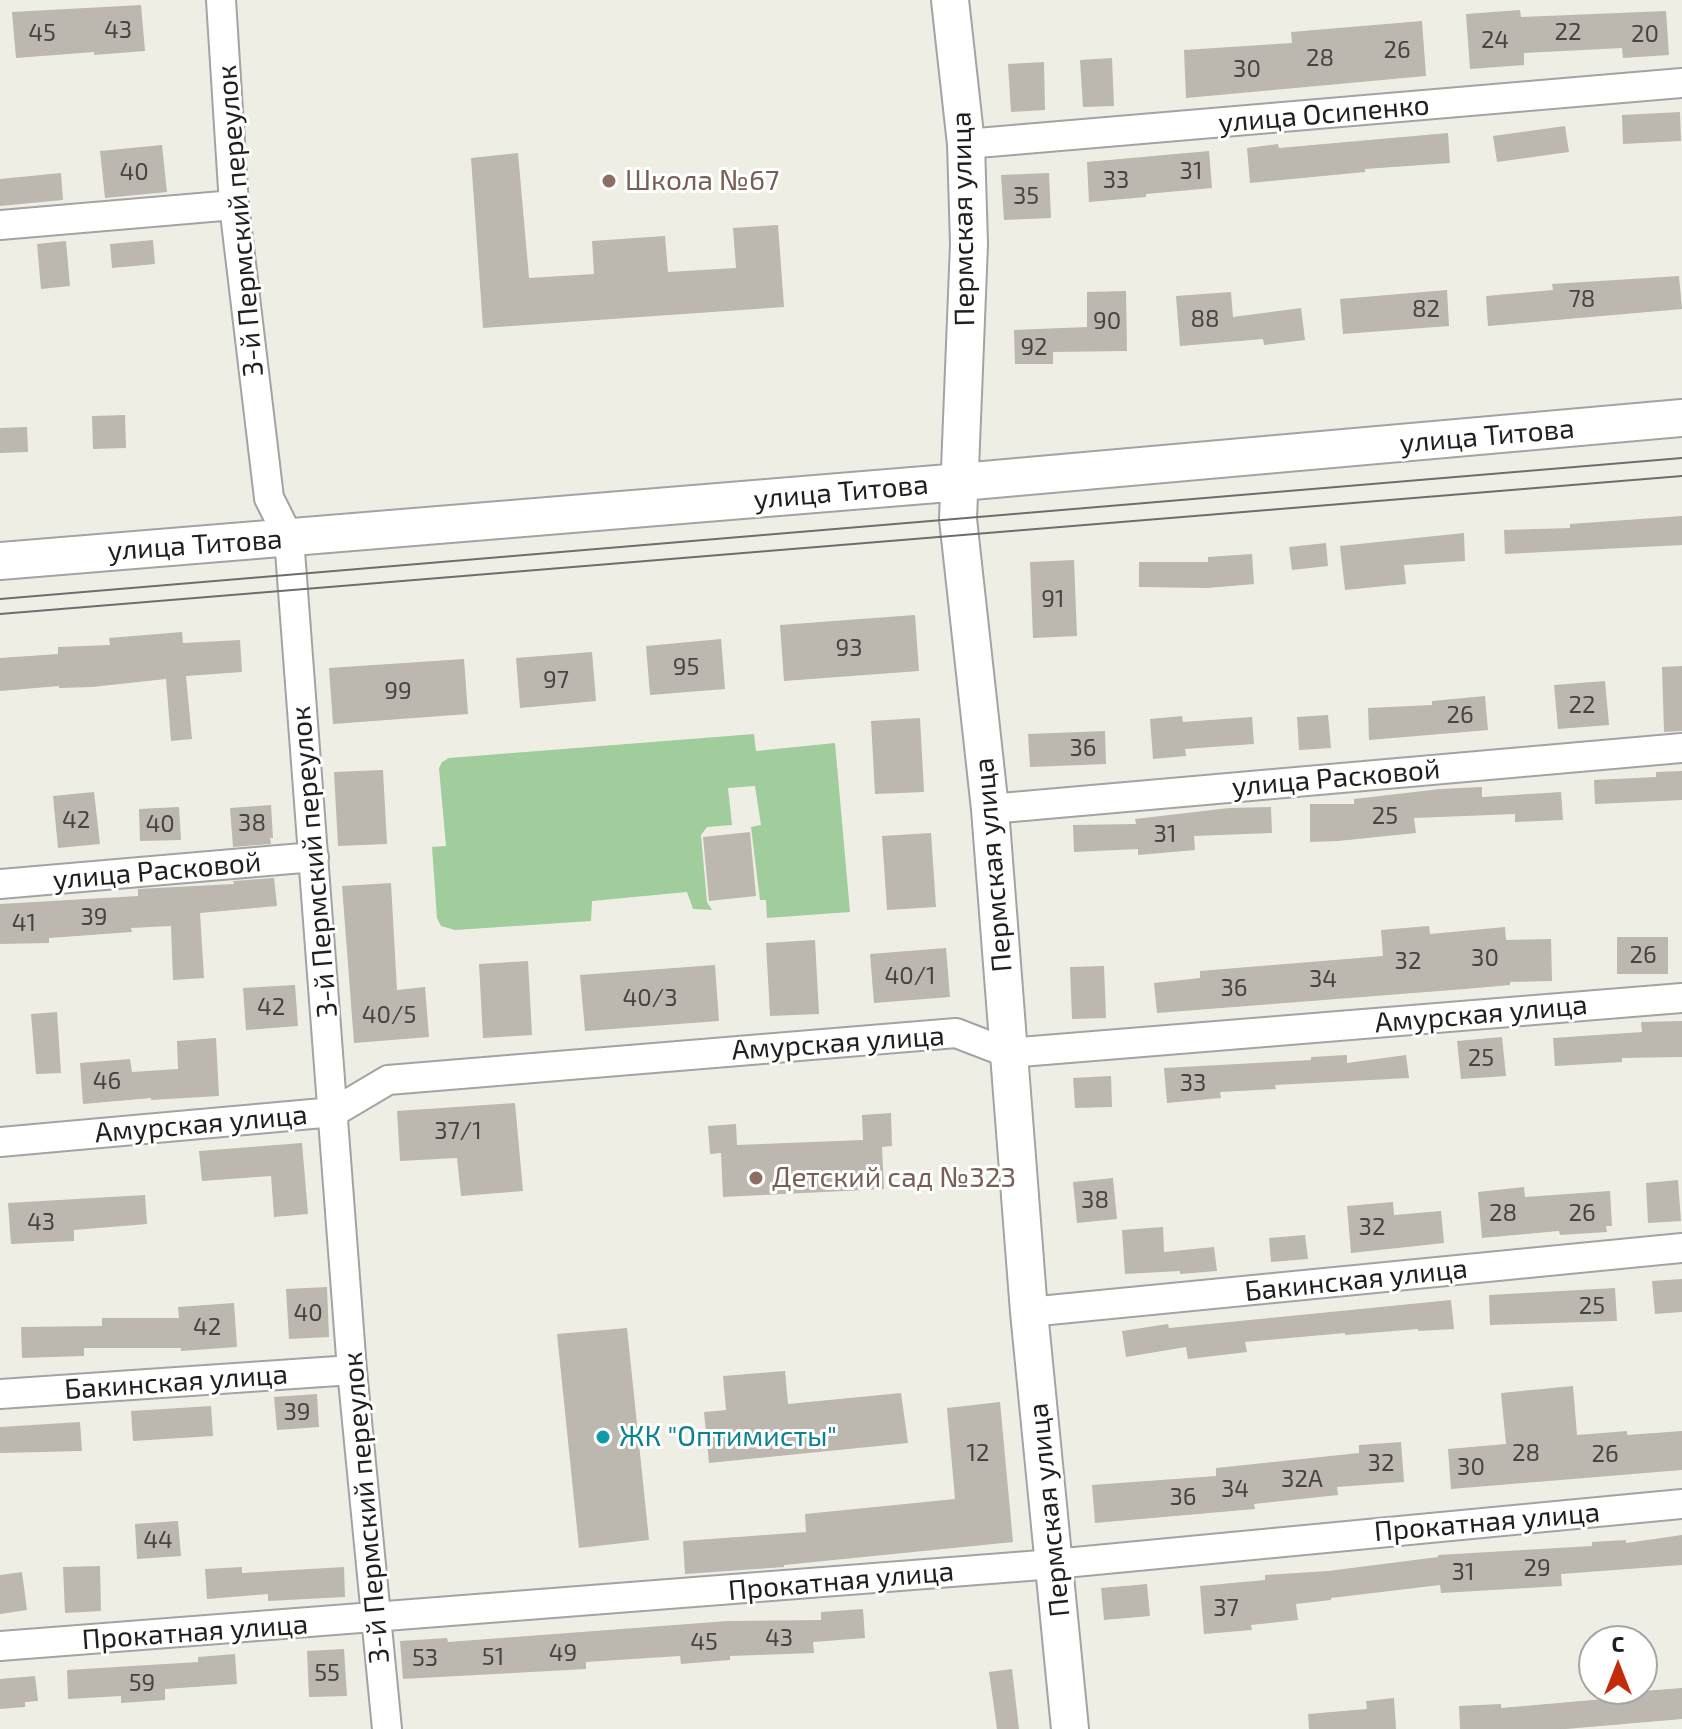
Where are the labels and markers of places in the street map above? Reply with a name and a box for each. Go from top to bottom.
place label: Школа №67 [625,164,779,198]
marker: Школа №67 [600,172,618,190]
place label: Детский сад №323 [772,1161,1016,1195]
marker: Детский сад №323 [747,1169,765,1187]
place label: ЖК "Оптимисты" [619,1420,837,1454]
marker: ЖК "Оптимисты" [594,1428,612,1446]

